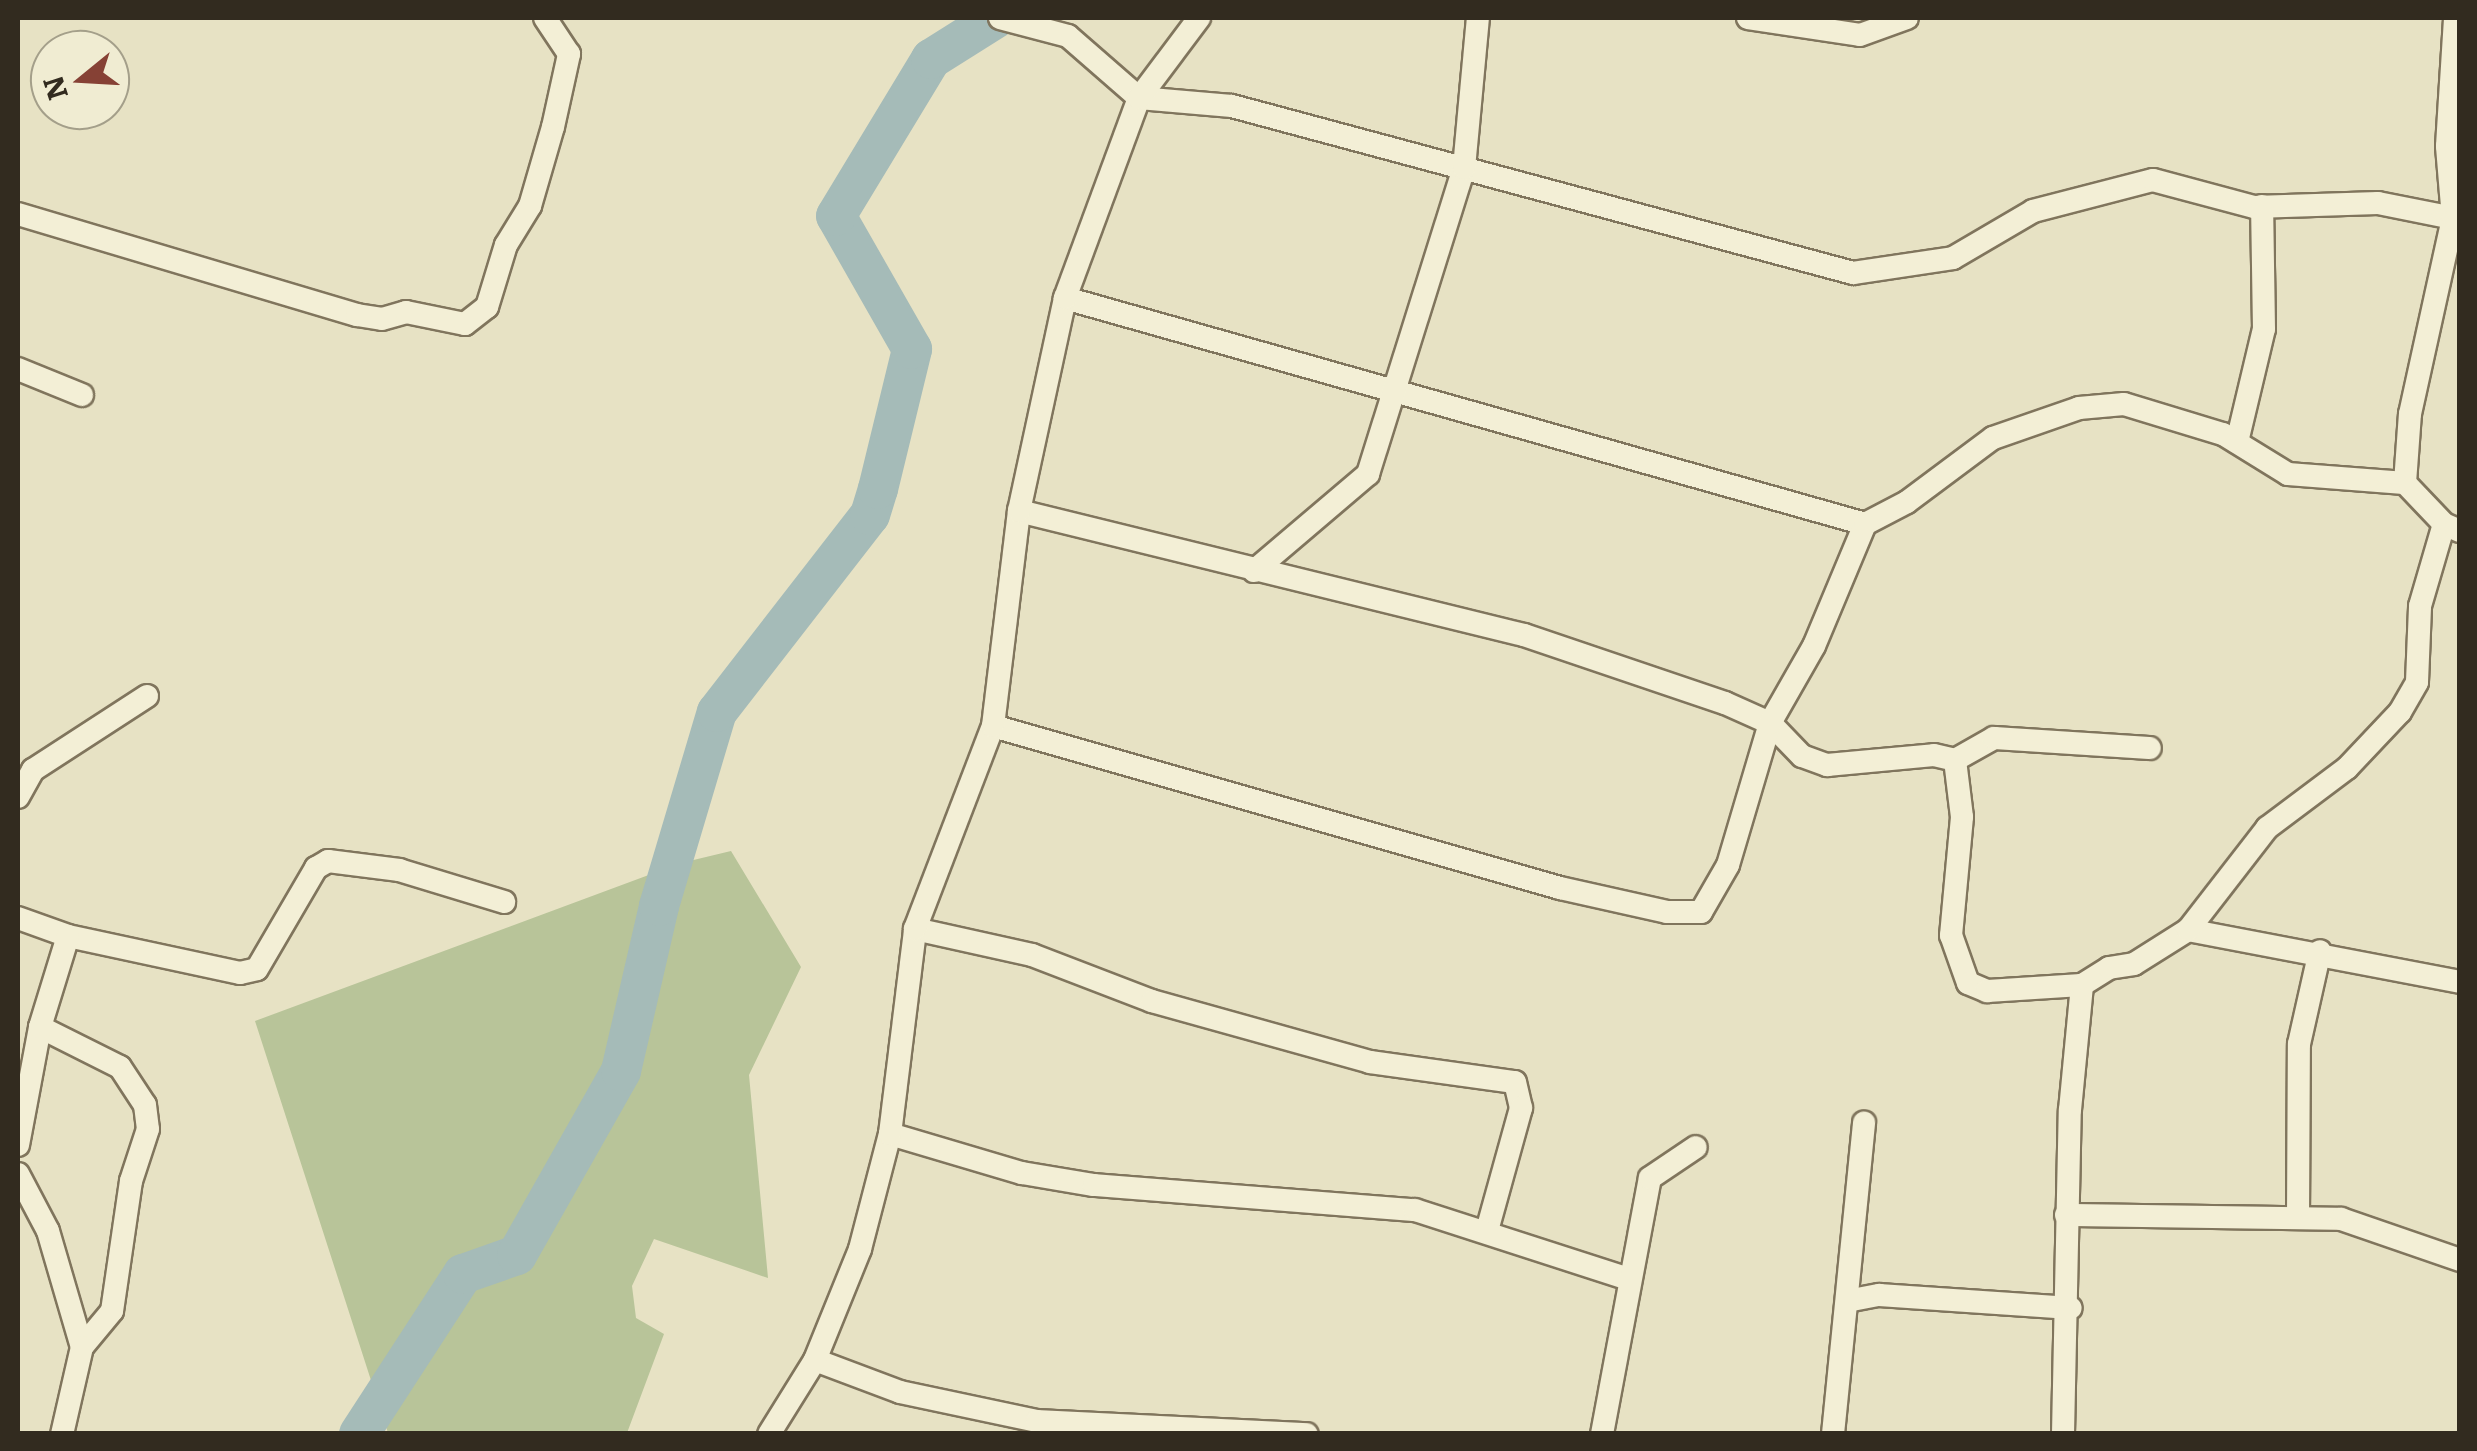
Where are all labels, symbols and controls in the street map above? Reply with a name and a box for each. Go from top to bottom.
north arrow [30,30,130,130]
text: N [30,71,77,106]

